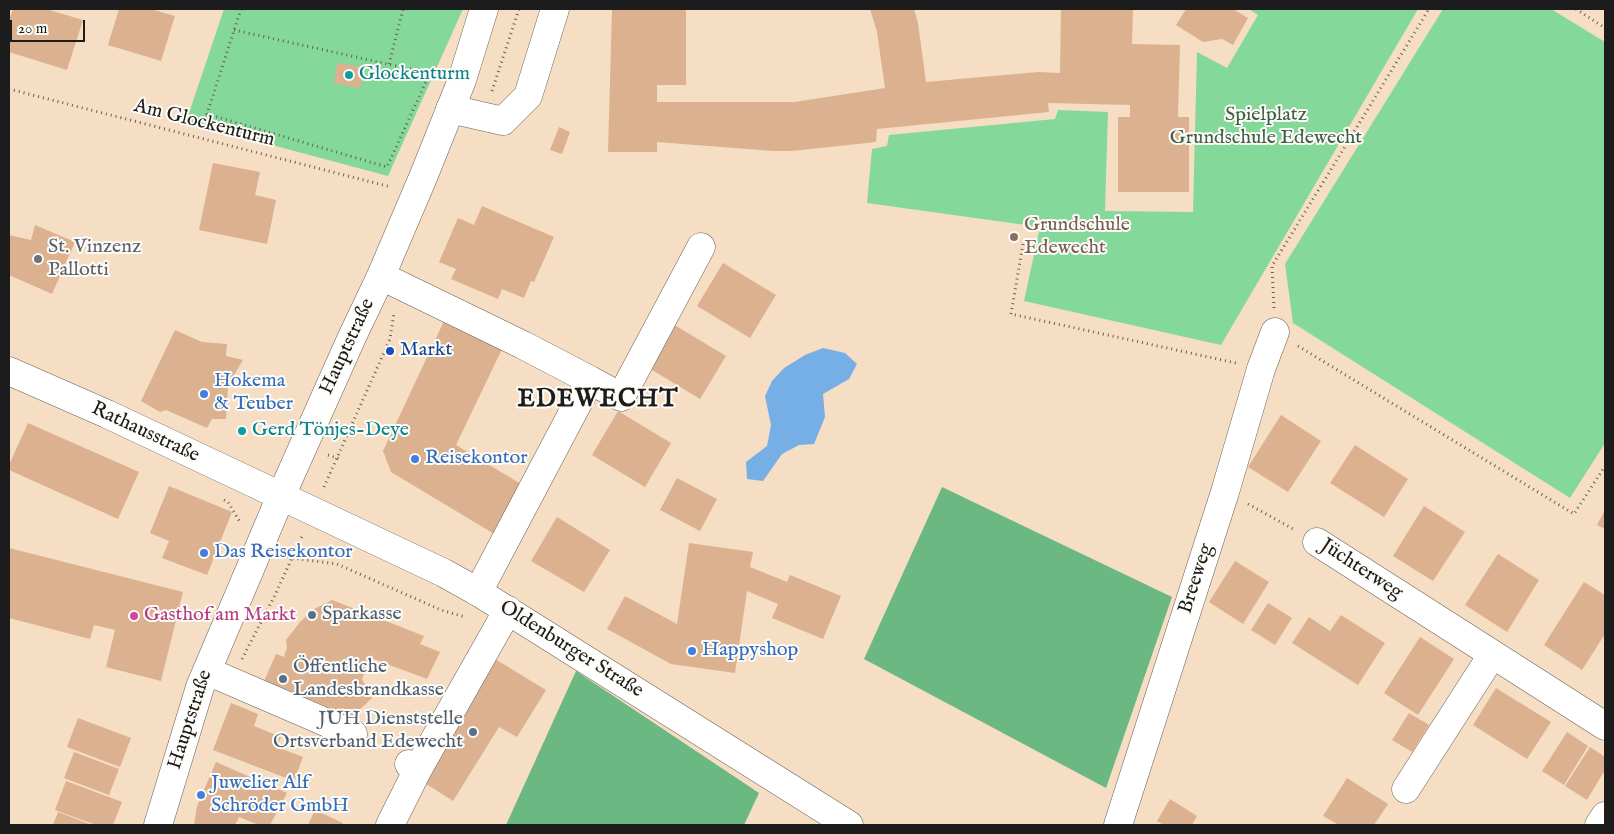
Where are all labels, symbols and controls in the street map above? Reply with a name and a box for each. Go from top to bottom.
scale bar [12,10,88,42]
text: 20 m [18,19,47,38]
place label: Glockenturm [359,63,470,87]
marker: Glockenturm [343,69,355,81]
street label: Am Glockenturm [131,95,277,153]
park label: Spielplatz Grundschule Edewecht [1170,104,1362,151]
place label: Grundschule Edewecht [1024,214,1130,261]
marker: Grundschule Edewecht [1008,231,1020,243]
place label: St. Vinzenz Pallotti [48,236,141,283]
marker: St. Vinzenz Pallotti [32,253,44,265]
street label: Hauptstraße [315,295,381,399]
place label: Markt [400,339,452,363]
marker: Markt [384,345,396,357]
place label: Hokema & Teuber [214,370,293,417]
district label: EDEWECHT [517,386,679,416]
marker: Hokema & Teuber [198,388,210,400]
street label: Rathausstraße [87,397,203,469]
place label: Gerd Tönjes-Deye [252,419,409,443]
marker: Gerd Tönjes-Deye [236,425,248,437]
place label: Reisekontor [425,447,528,471]
marker: Reisekontor [409,453,421,465]
street label: Jüchterweg [1315,534,1407,606]
place label: Das Reisekontor [214,541,353,565]
street label: Breeweg [1174,541,1220,617]
marker: Das Reisekontor [198,547,210,559]
street label: Oldenburger Straße [495,596,647,704]
place label: Sparkasse [322,603,402,627]
place label: Gasthof am Markt [144,604,296,628]
marker: Sparkasse [306,609,318,621]
marker: Gasthof am Markt [128,610,140,622]
place label: Happyshop [702,639,798,663]
marker: Happyshop [686,645,698,657]
place label: Öffentliche Landesbrandkasse [293,656,444,703]
street label: Hauptstraße [164,667,218,773]
marker: Öffentliche Landesbrandkasse [277,673,289,685]
place label: JUH Dienststelle Ortsverband Edewecht [273,708,463,755]
marker: JUH Dienststelle Ortsverband Edewecht [467,726,479,738]
place label: Juwelier Alf Schröder GmbH [211,772,349,819]
marker: Juwelier Alf Schröder GmbH [195,789,207,801]

